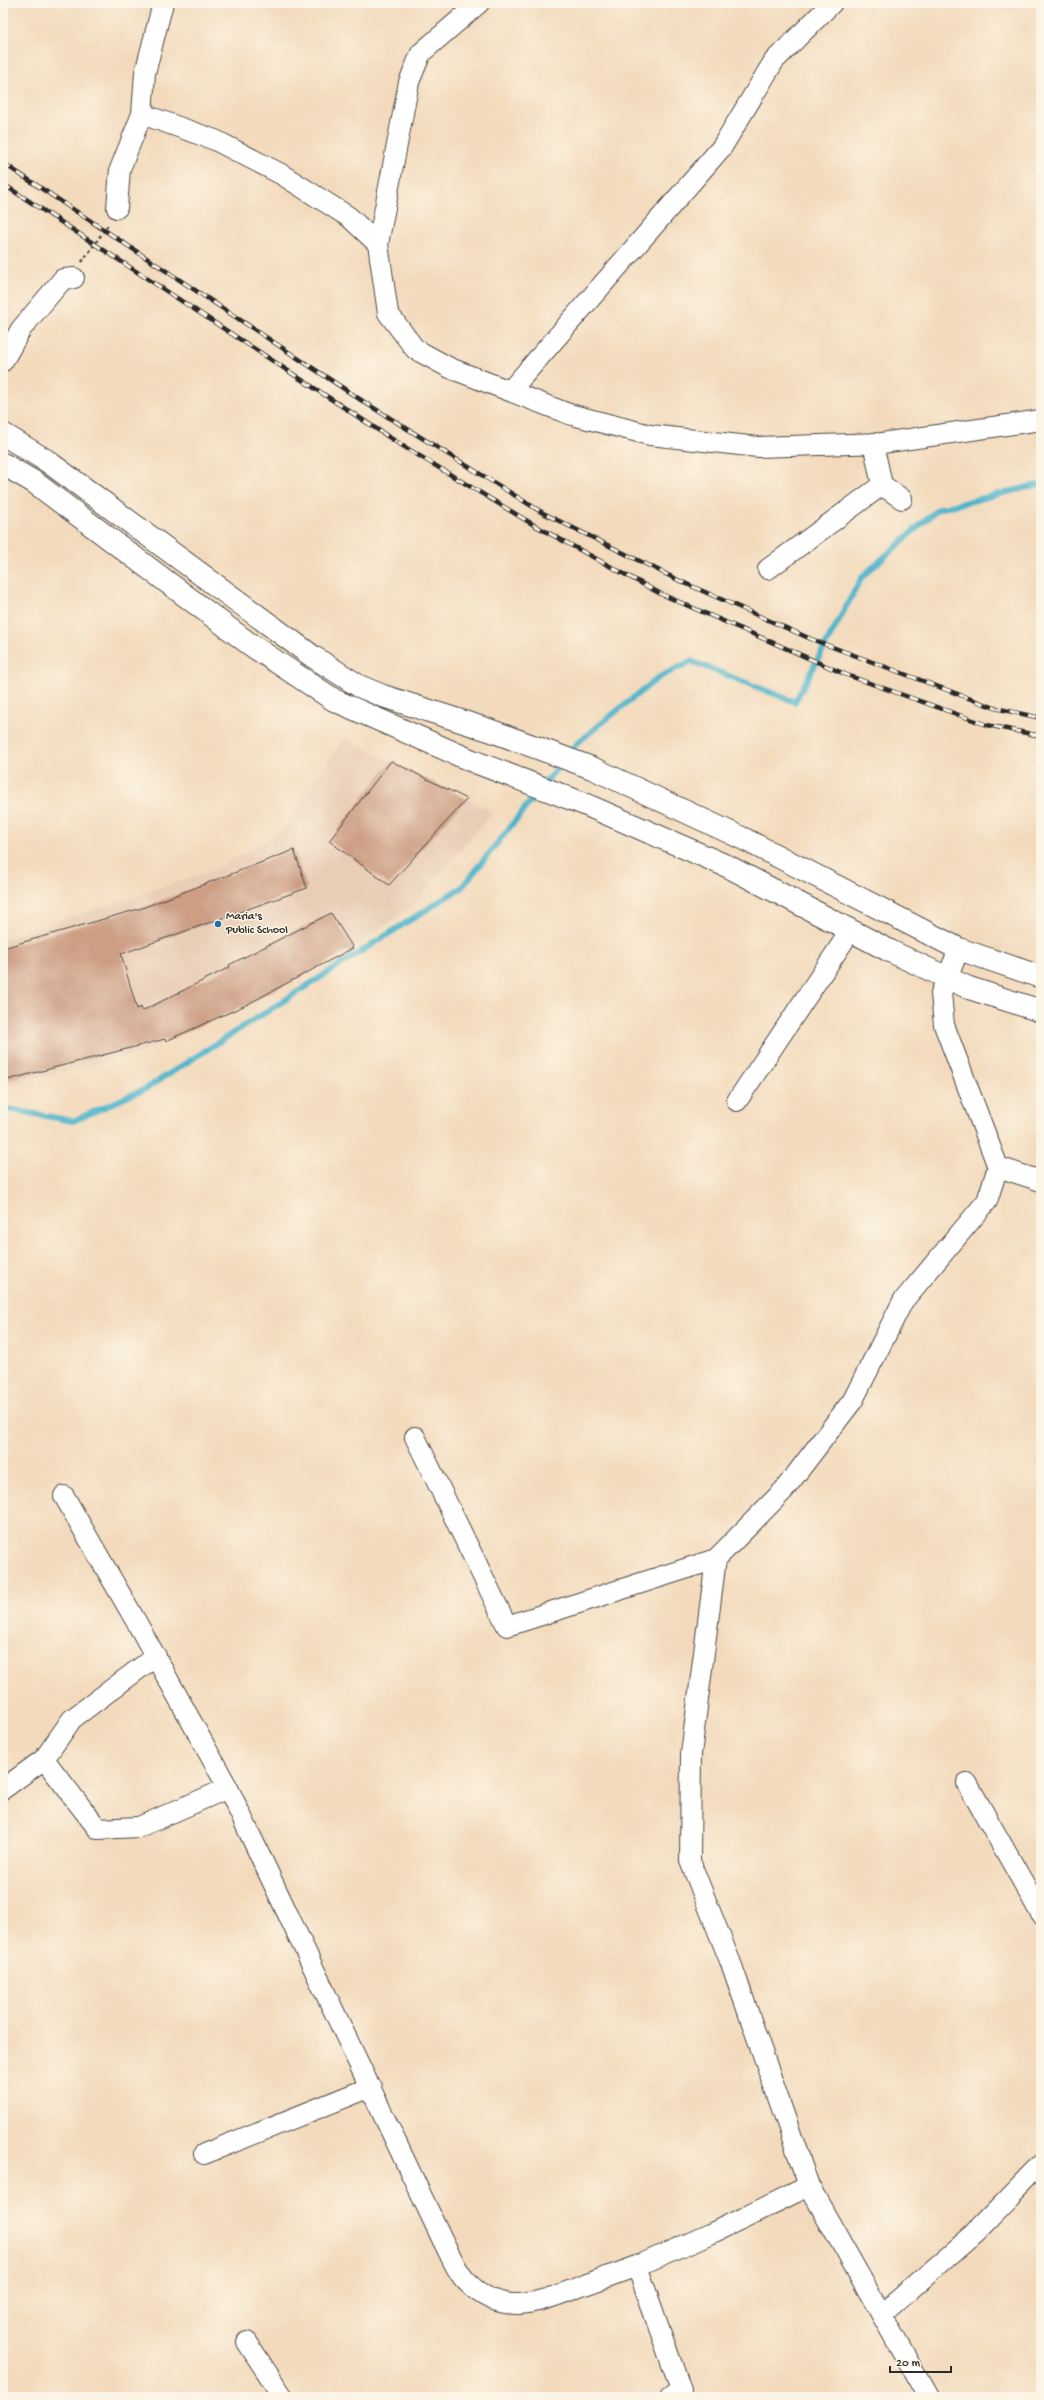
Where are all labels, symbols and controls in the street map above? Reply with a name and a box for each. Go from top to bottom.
place label: Maria's Public School [225,910,288,938]
marker: Maria's Public School [213,919,223,929]
scale bar [890,2348,951,2374]
text: 20 m [896,2357,921,2371]

